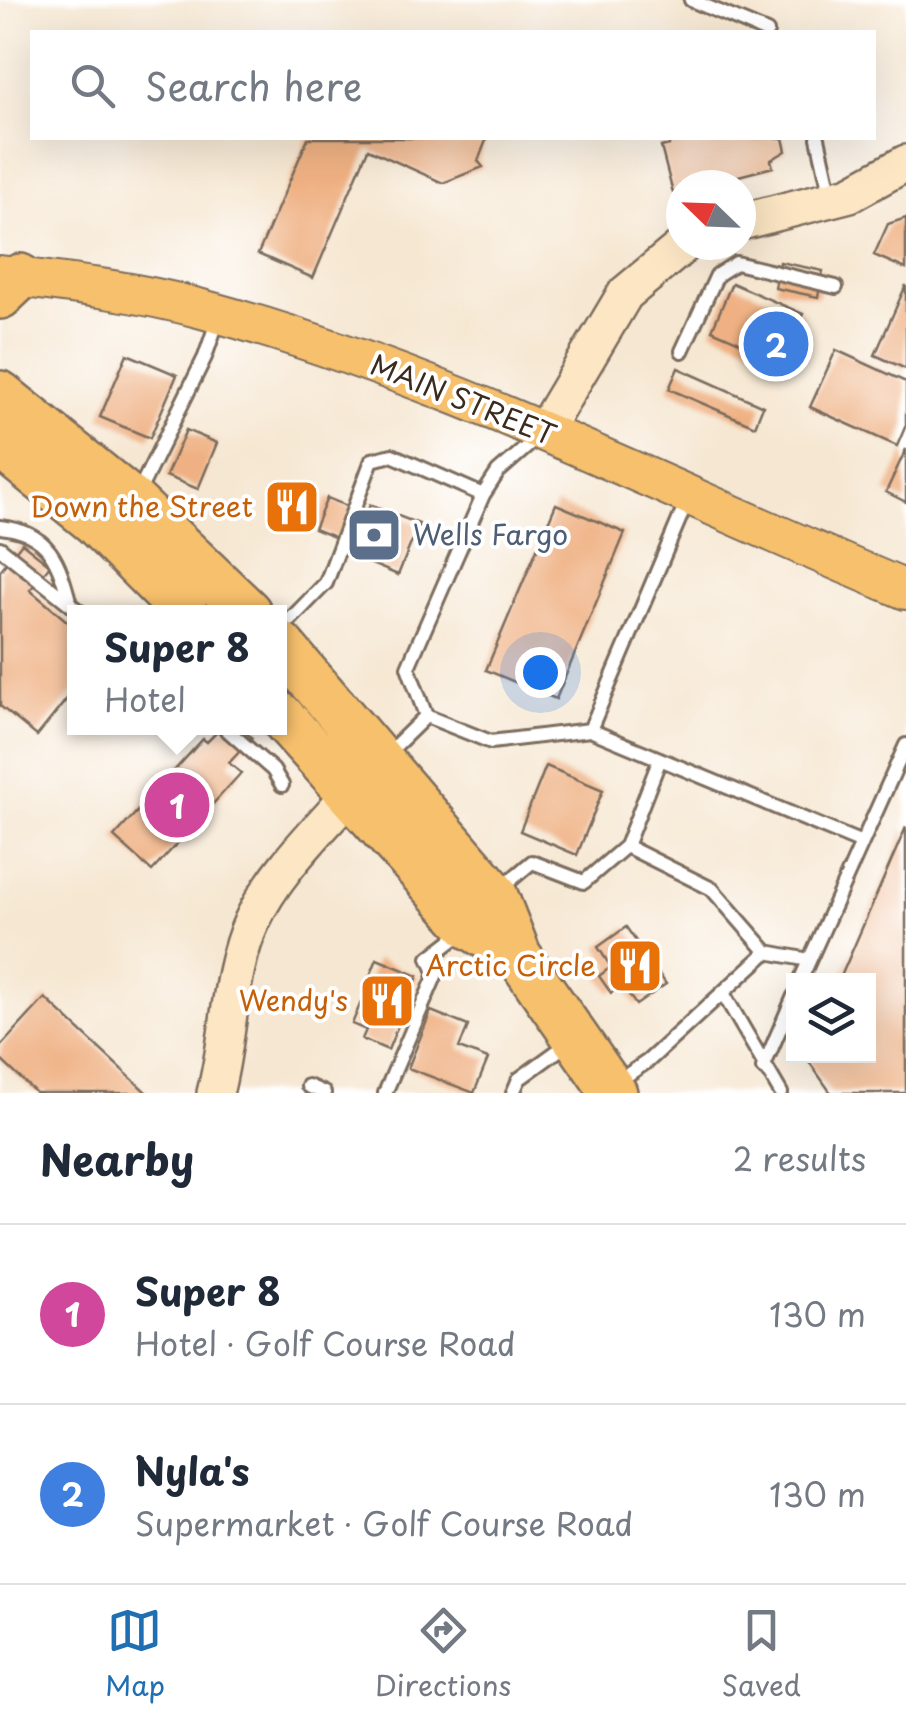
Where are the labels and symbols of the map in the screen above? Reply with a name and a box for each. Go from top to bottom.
north arrow [666,170,756,260]
pin: 2 [744,306,808,382]
street label: MAIN STREET [364,342,563,456]
restaurant icon: Down the Street [262,477,322,537]
place label: Down the Street [30,484,253,527]
bank icon: Wells Fargo [344,505,404,565]
place label: Wells Fargo [413,512,568,555]
your location [515,647,566,698]
pin: 1 [144,768,210,842]
restaurant icon: Arctic Circle [605,936,665,996]
place label: Arctic Circle [425,943,596,986]
restaurant icon: Wendy's [357,971,417,1031]
place label: Wendy's [239,978,348,1021]

